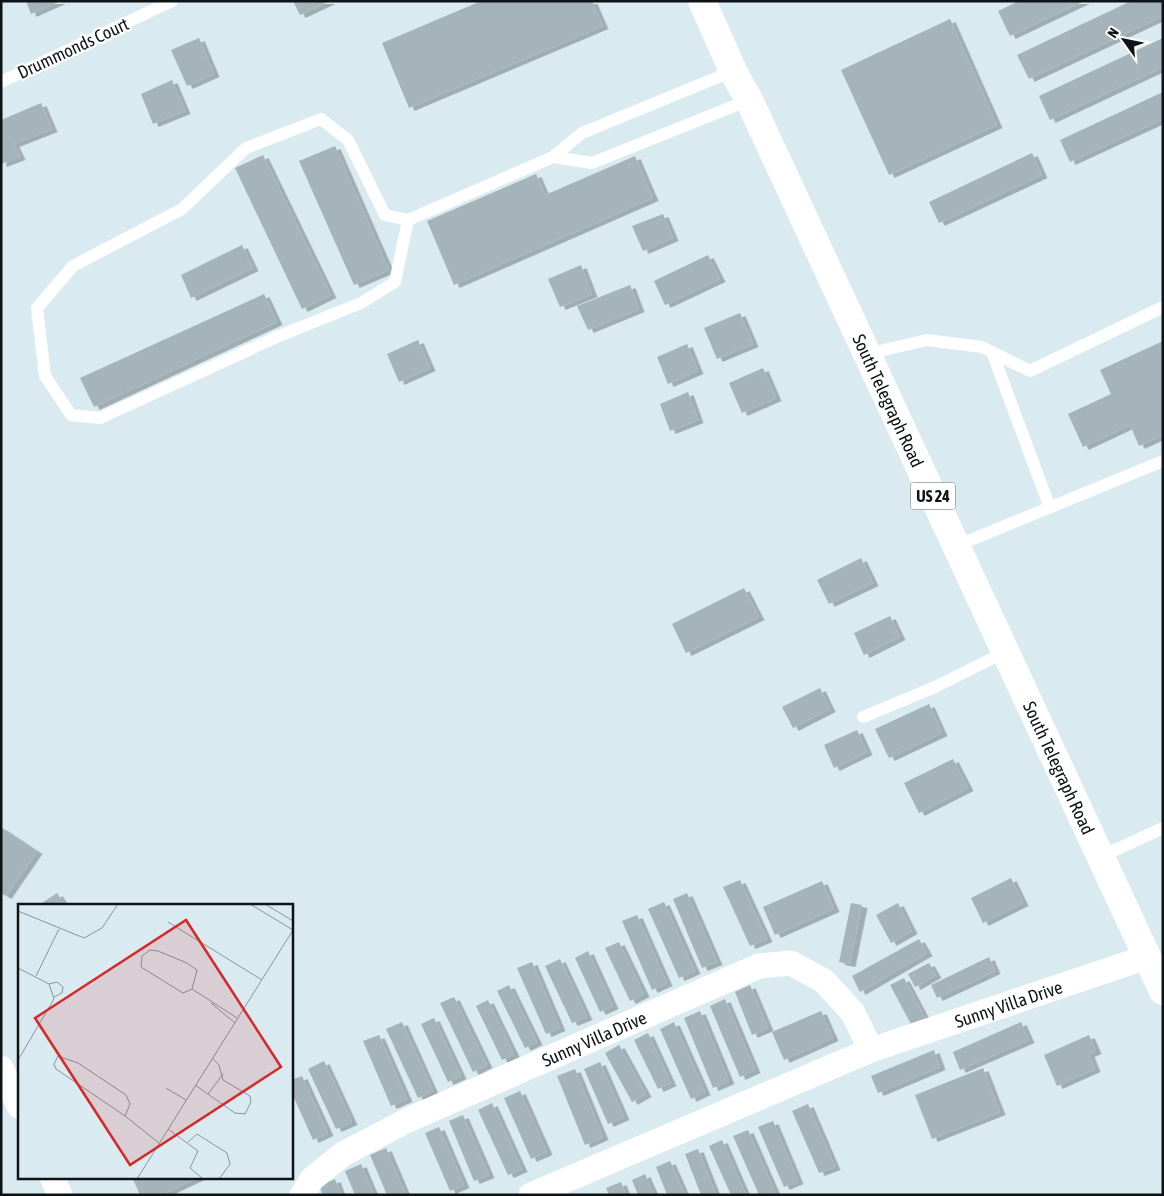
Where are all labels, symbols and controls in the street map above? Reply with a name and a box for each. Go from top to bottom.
street label: Drummonds Court [14,13,132,83]
north arrow [1099,15,1149,65]
text: N [1104,25,1122,41]
street label: South Telegraph Road [849,331,929,470]
road number: US 24 [910,482,956,510]
street label: South Telegraph Road [1019,698,1099,838]
inset map [18,904,292,1178]
street label: Sunny Villa Drive [952,976,1065,1032]
street label: Sunny Villa Drive [538,1006,649,1071]

